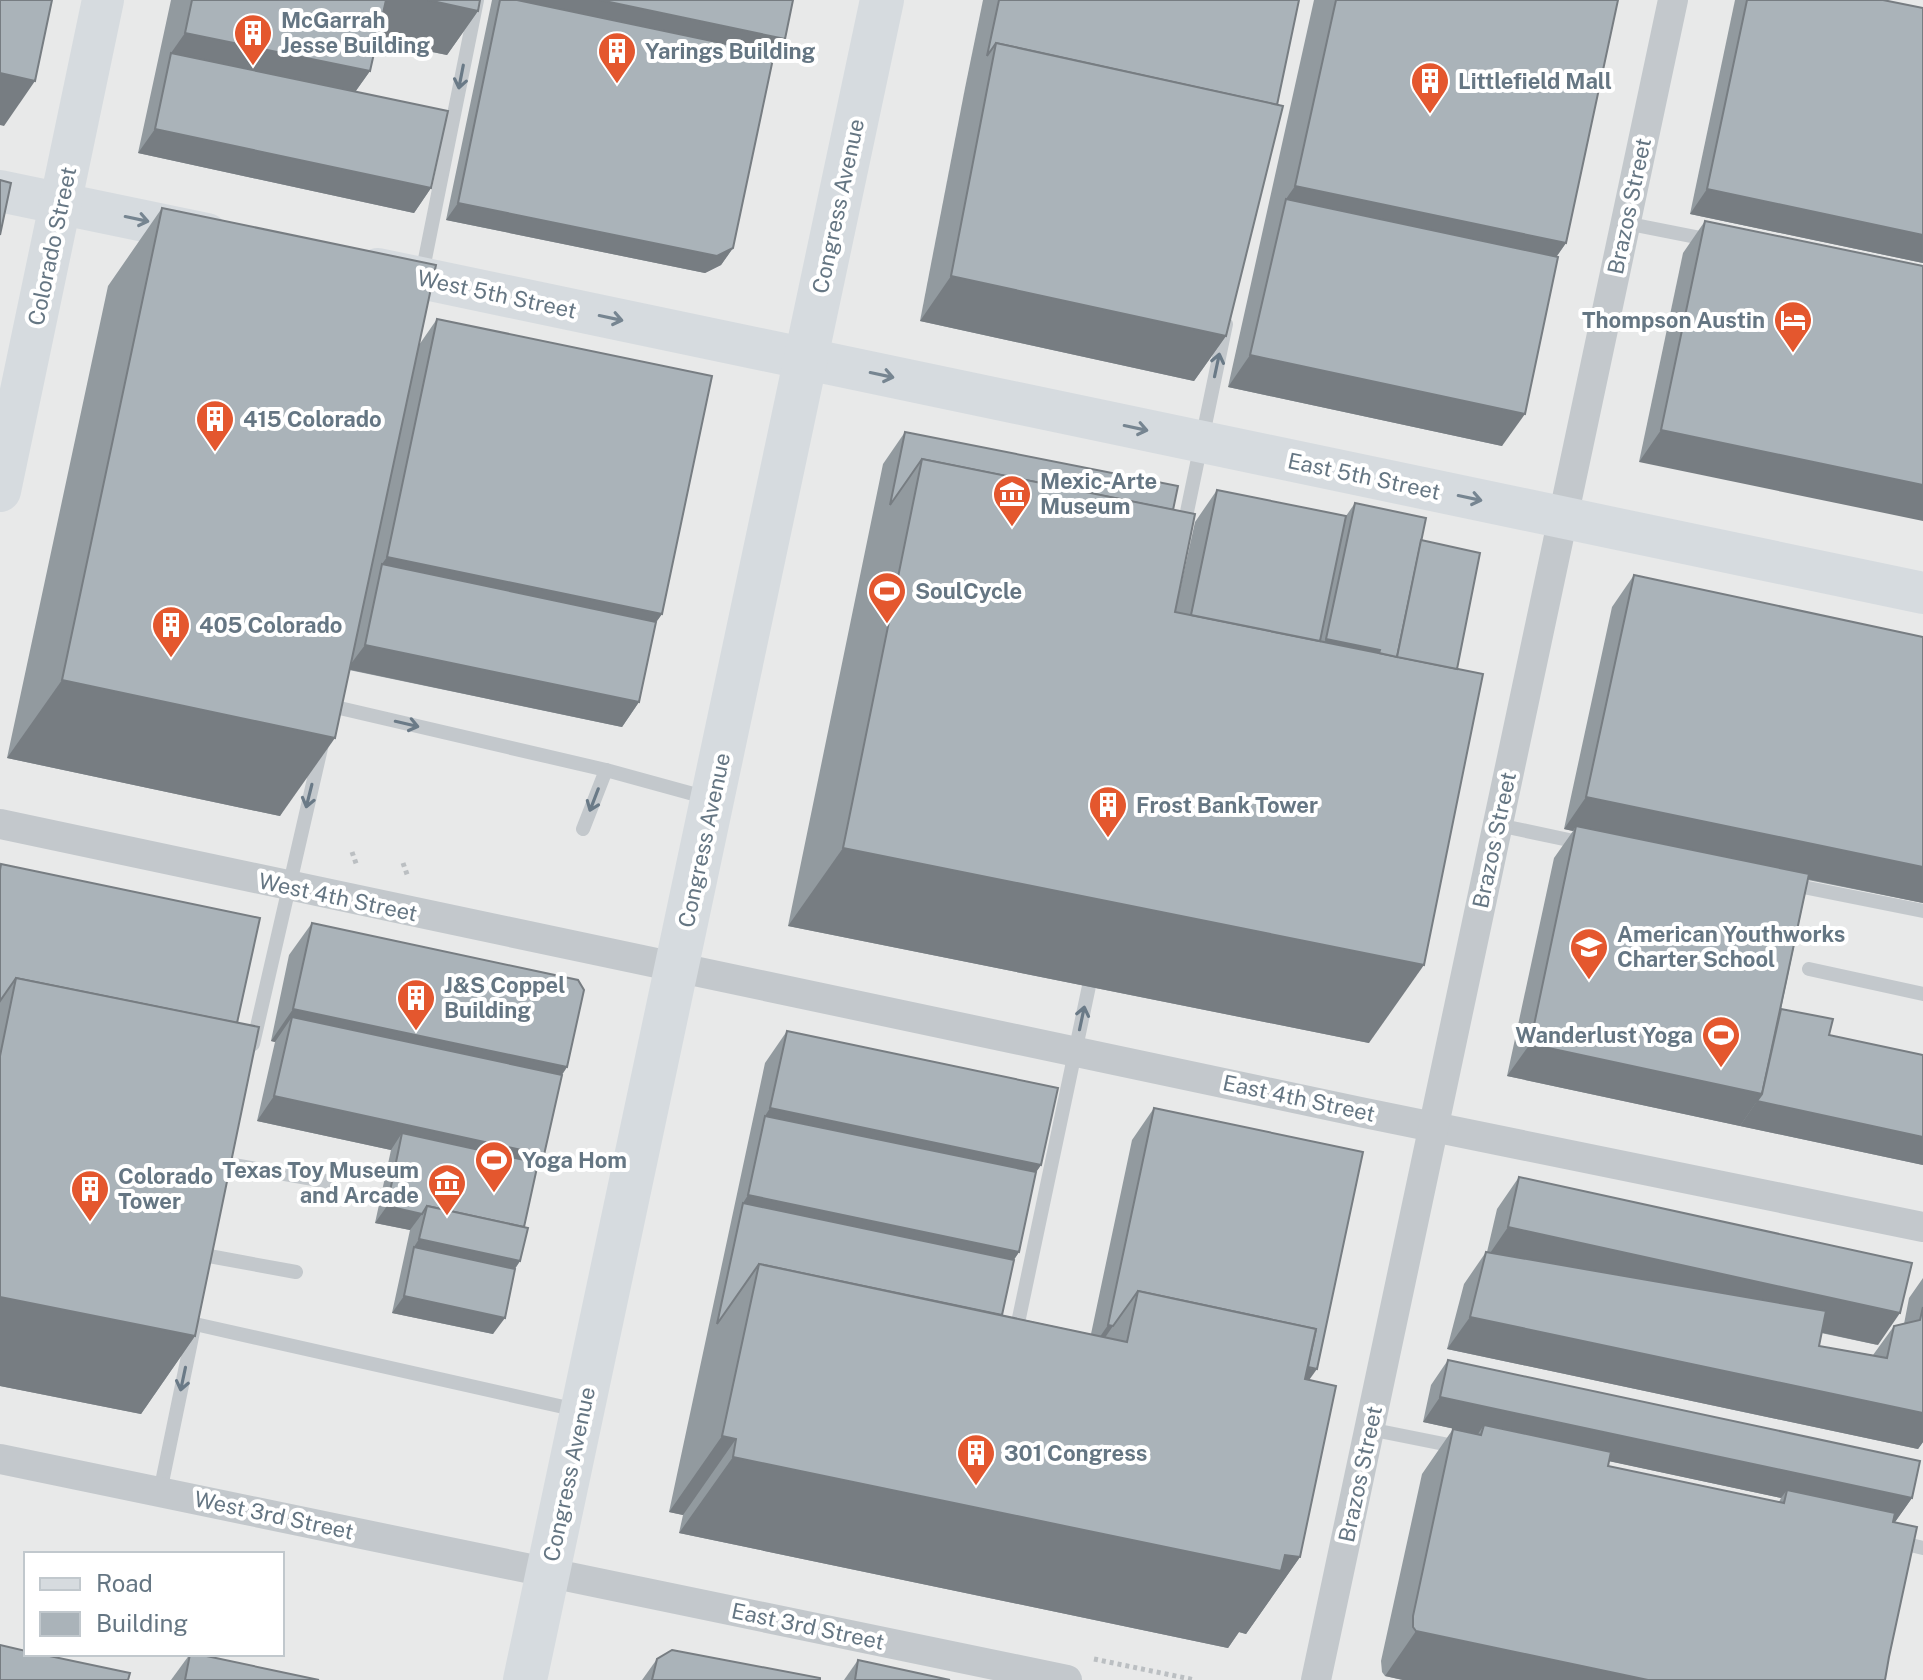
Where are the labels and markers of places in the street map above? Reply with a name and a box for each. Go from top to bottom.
place label: McGarrah Jesse Building [281,7,430,58]
building icon: McGarrah Jesse Building [232,12,274,67]
building icon: Yarings Building [596,30,638,85]
place label: Yarings Building [645,38,816,64]
building icon: Littlefield Mall [1409,60,1451,115]
place label: Littlefield Mall [1458,68,1612,94]
hotel icon: Thompson Austin [1772,299,1814,354]
place label: Thompson Austin [1582,307,1765,333]
building icon: 415 Colorado [194,398,236,453]
place label: 415 Colorado [243,406,382,432]
place label: Mexic-Arte Museum [1040,468,1157,519]
museum icon: Mexic-Arte Museum [991,473,1033,528]
sports icon: SoulCycle [866,570,908,625]
place label: SoulCycle [915,578,1022,604]
building icon: 405 Colorado [150,604,192,659]
place label: 405 Colorado [199,612,342,638]
building icon: Frost Bank Tower [1087,784,1129,839]
place label: Frost Bank Tower [1136,792,1318,818]
place label: American Youthworks Charter School [1617,921,1845,972]
school or university icon: American Youthworks Charter School [1568,926,1610,981]
place label: J&S Coppel Building [444,972,565,1023]
building icon: J&S Coppel Building [395,977,437,1032]
sports icon: Wanderlust Yoga [1700,1014,1742,1069]
place label: Wanderlust Yoga [1515,1022,1693,1048]
sports icon: Yoga Hom [473,1139,515,1194]
place label: Yoga Hom [522,1147,627,1173]
place label: Texas Toy Museum and Arcade [222,1157,419,1208]
museum icon: Texas Toy Museum and Arcade [426,1162,468,1217]
place label: Colorado Tower [118,1163,213,1214]
building icon: Colorado Tower [69,1168,111,1223]
building icon: 301 Congress [955,1432,997,1487]
place label: 301 Congress [1004,1440,1147,1466]

